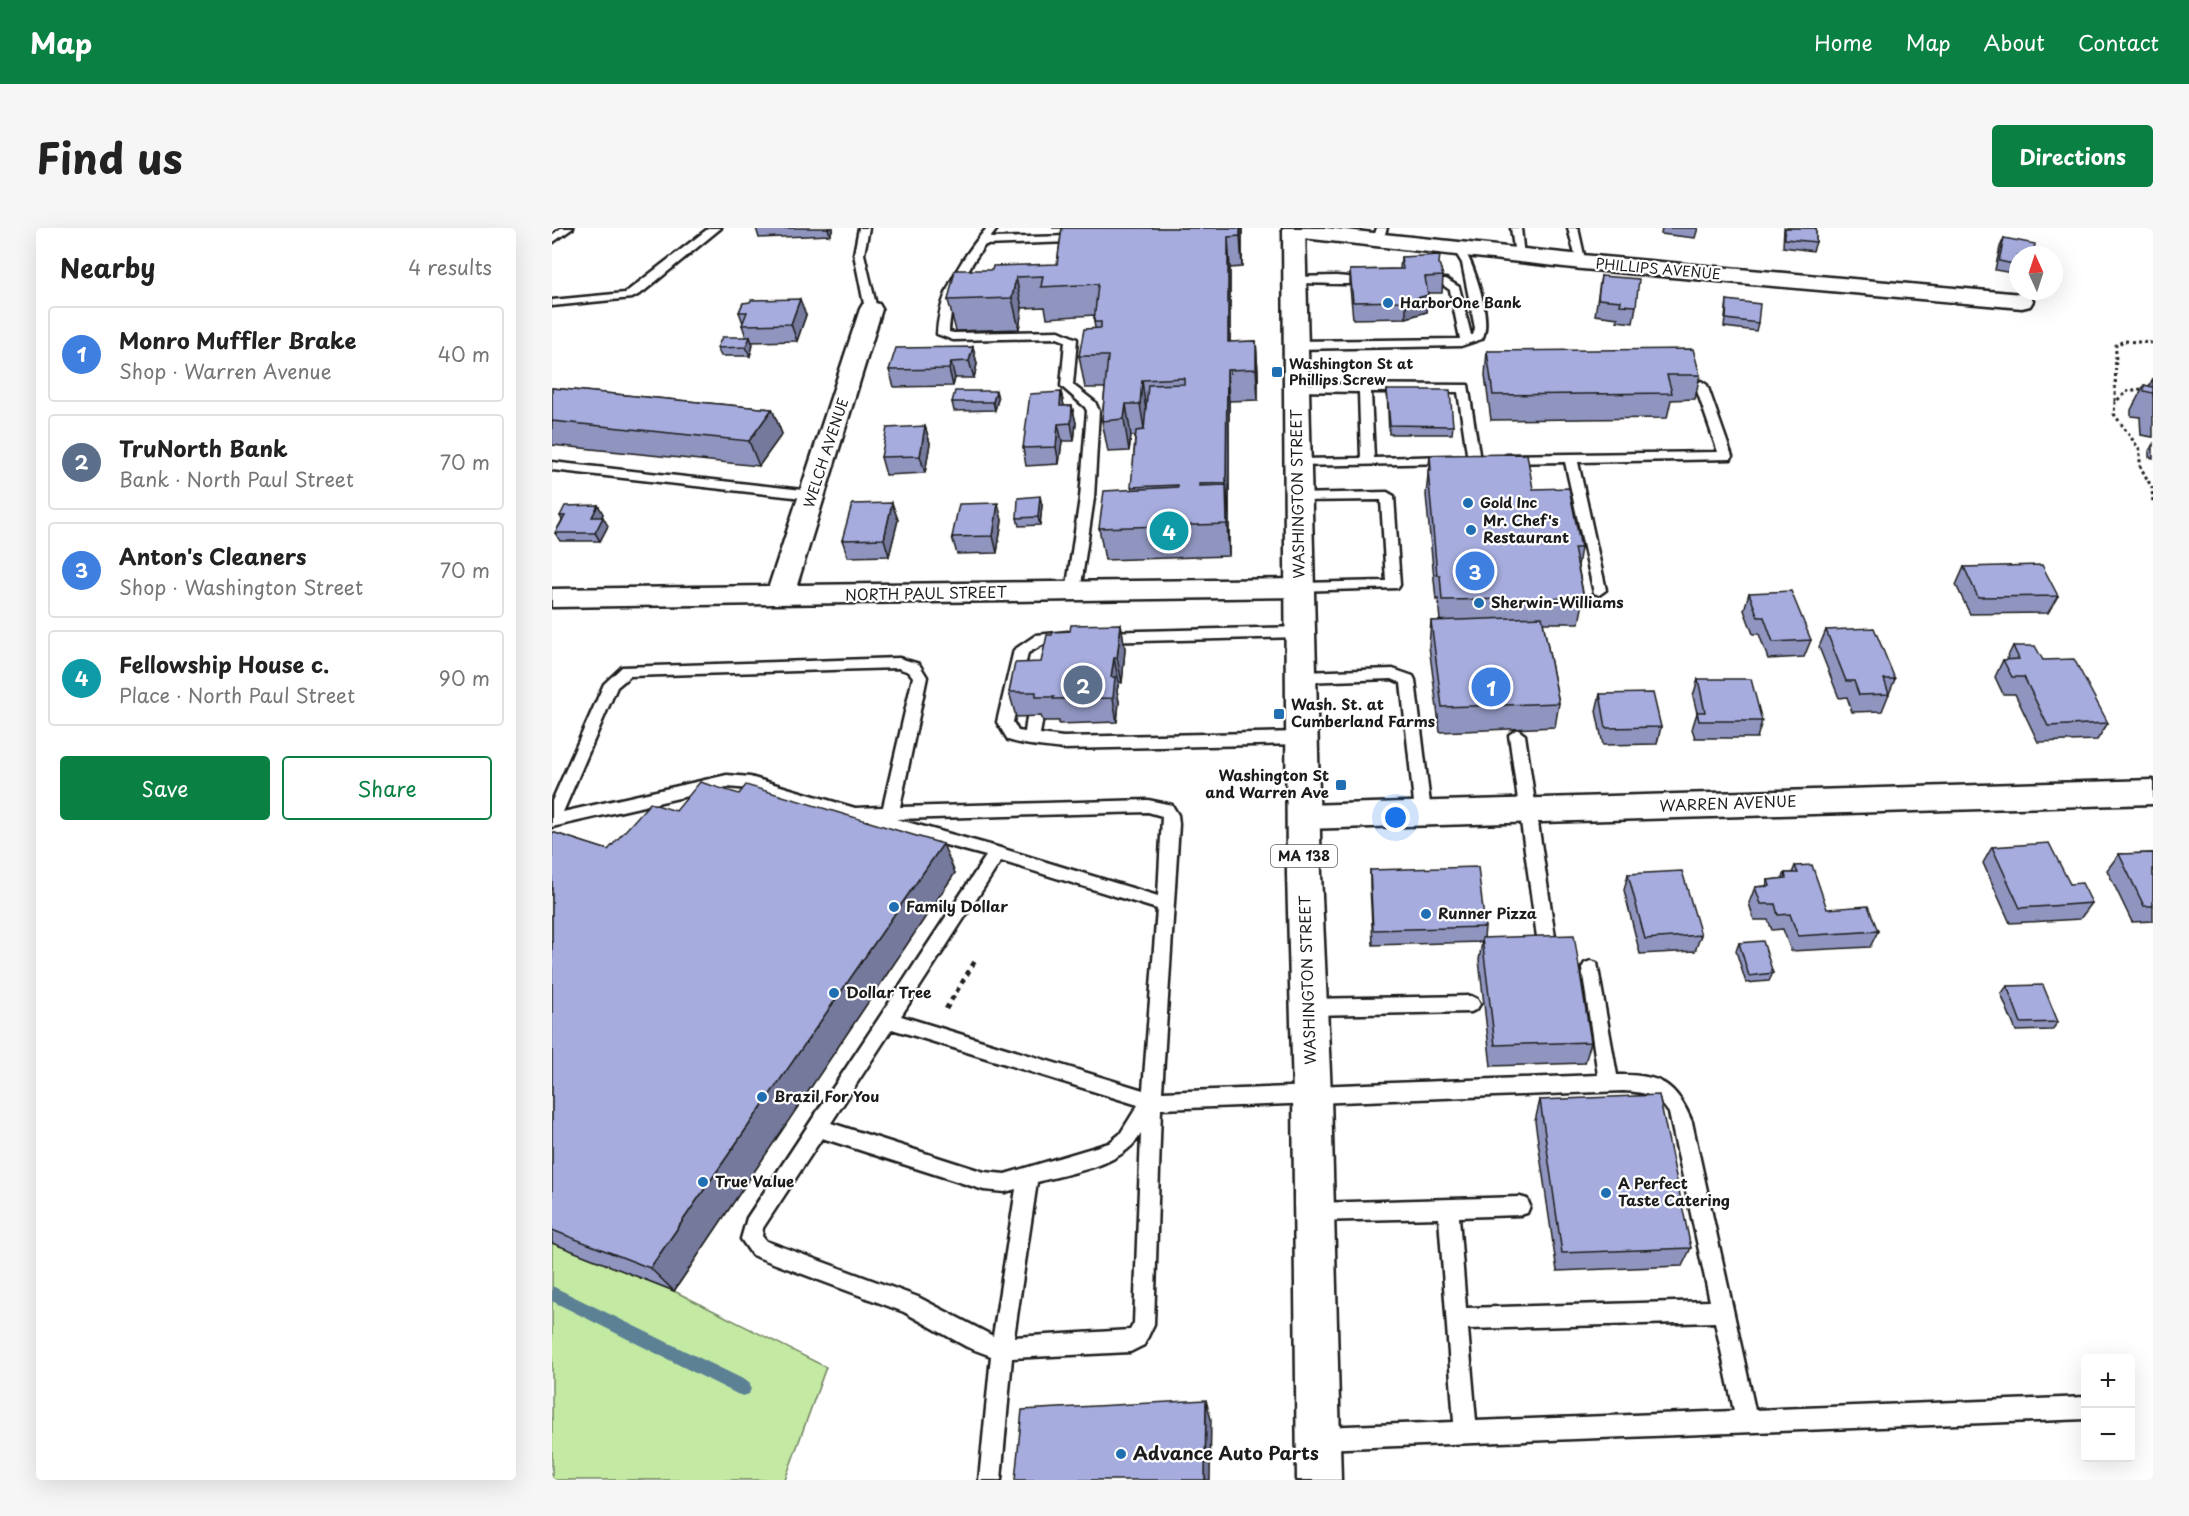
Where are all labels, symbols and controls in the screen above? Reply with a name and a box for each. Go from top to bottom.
text: Map [30,21,92,64]
text: Home [1814,26,1873,58]
text: Map [1906,26,1951,58]
text: About [1984,26,2045,58]
text: Contact [2078,26,2159,58]
text: Find us [36,125,183,188]
button: Directions [1992,125,2153,187]
north arrow [2009,246,2063,300]
text: Nearby [60,248,155,287]
text: 4 results [408,252,492,282]
street label: PHILLIPS AVENUE [1594,253,1722,284]
place label: HarborOne Bank [1400,292,1522,313]
marker: HarborOne Bank [1381,296,1395,310]
text: Monro Muffler Brake [119,323,356,356]
text: 1 [77,339,86,369]
text: 40 m [438,339,490,369]
place label: Washington St at Phillips Screw [1289,353,1413,390]
text: Shop · Warren Avenue [119,356,332,386]
marker: Washington St at Phillips Screw [1270,365,1284,379]
street label: WELCH AVENUE [798,395,853,511]
street label: WASHINGTON STREET [1284,408,1309,579]
text: TruNorth Bank [119,431,288,464]
text: 2 [74,447,89,477]
text: 70 m [440,447,490,477]
text: Bank · North Paul Street [119,464,354,494]
place label: Gold Inc [1480,492,1538,513]
marker: Gold Inc [1461,496,1475,510]
pin: 4 [1150,508,1188,554]
place label: Mr. Chef's Restaurant [1483,508,1569,548]
marker: Mr. Chef's Restaurant [1464,523,1478,537]
text: Anton's Cleaners [119,539,306,572]
pin: 3 [1456,548,1494,594]
text: 3 [75,555,88,585]
text: 70 m [440,555,490,585]
text: Shop · Washington Street [119,572,363,602]
street label: NORTH PAUL STREET [845,580,1008,605]
place label: Sherwin-Williams [1491,590,1624,613]
marker: Sherwin-Williams [1472,596,1486,610]
text: Fellowship House c. [119,647,329,680]
pin: 2 [1064,662,1102,708]
text: 4 [75,663,88,693]
text: 90 m [439,663,490,693]
pin: 1 [1472,664,1510,710]
text: Place · North Paul Street [119,680,355,710]
place label: Wash. St. at Cumberland Farms [1291,692,1435,732]
marker: Wash. St. at Cumberland Farms [1272,707,1286,721]
button: Save [60,756,270,820]
button: Share [282,756,492,820]
place label: Washington St and Warren Ave [1205,763,1329,803]
marker: Washington St and Warren Ave [1334,778,1348,792]
street label: WARREN AVENUE [1659,789,1797,816]
your location [1381,803,1410,832]
road number: MA 138 [1271,845,1337,867]
place label: Family Dollar [906,894,1008,917]
street label: WASHINGTON STREET [1292,894,1321,1065]
marker: Family Dollar [887,900,901,914]
place label: Runner Pizza [1438,901,1537,924]
marker: Runner Pizza [1419,907,1433,921]
place label: Dollar Tree [846,980,932,1003]
marker: Dollar Tree [827,986,841,1000]
place label: Brazil For You [774,1084,879,1107]
marker: Brazil For You [755,1090,769,1104]
place label: True Value [715,1169,794,1192]
place label: A Perfect Taste Catering [1618,1171,1730,1211]
marker: True Value [696,1175,710,1189]
marker: A Perfect Taste Catering [1599,1186,1613,1200]
map controls [2081,1354,2135,1462]
button: + [2081,1354,2135,1408]
button: − [2081,1408,2135,1462]
place label: Advance Auto Parts [1133,1439,1319,1466]
marker: Advance Auto Parts [1114,1447,1128,1461]

